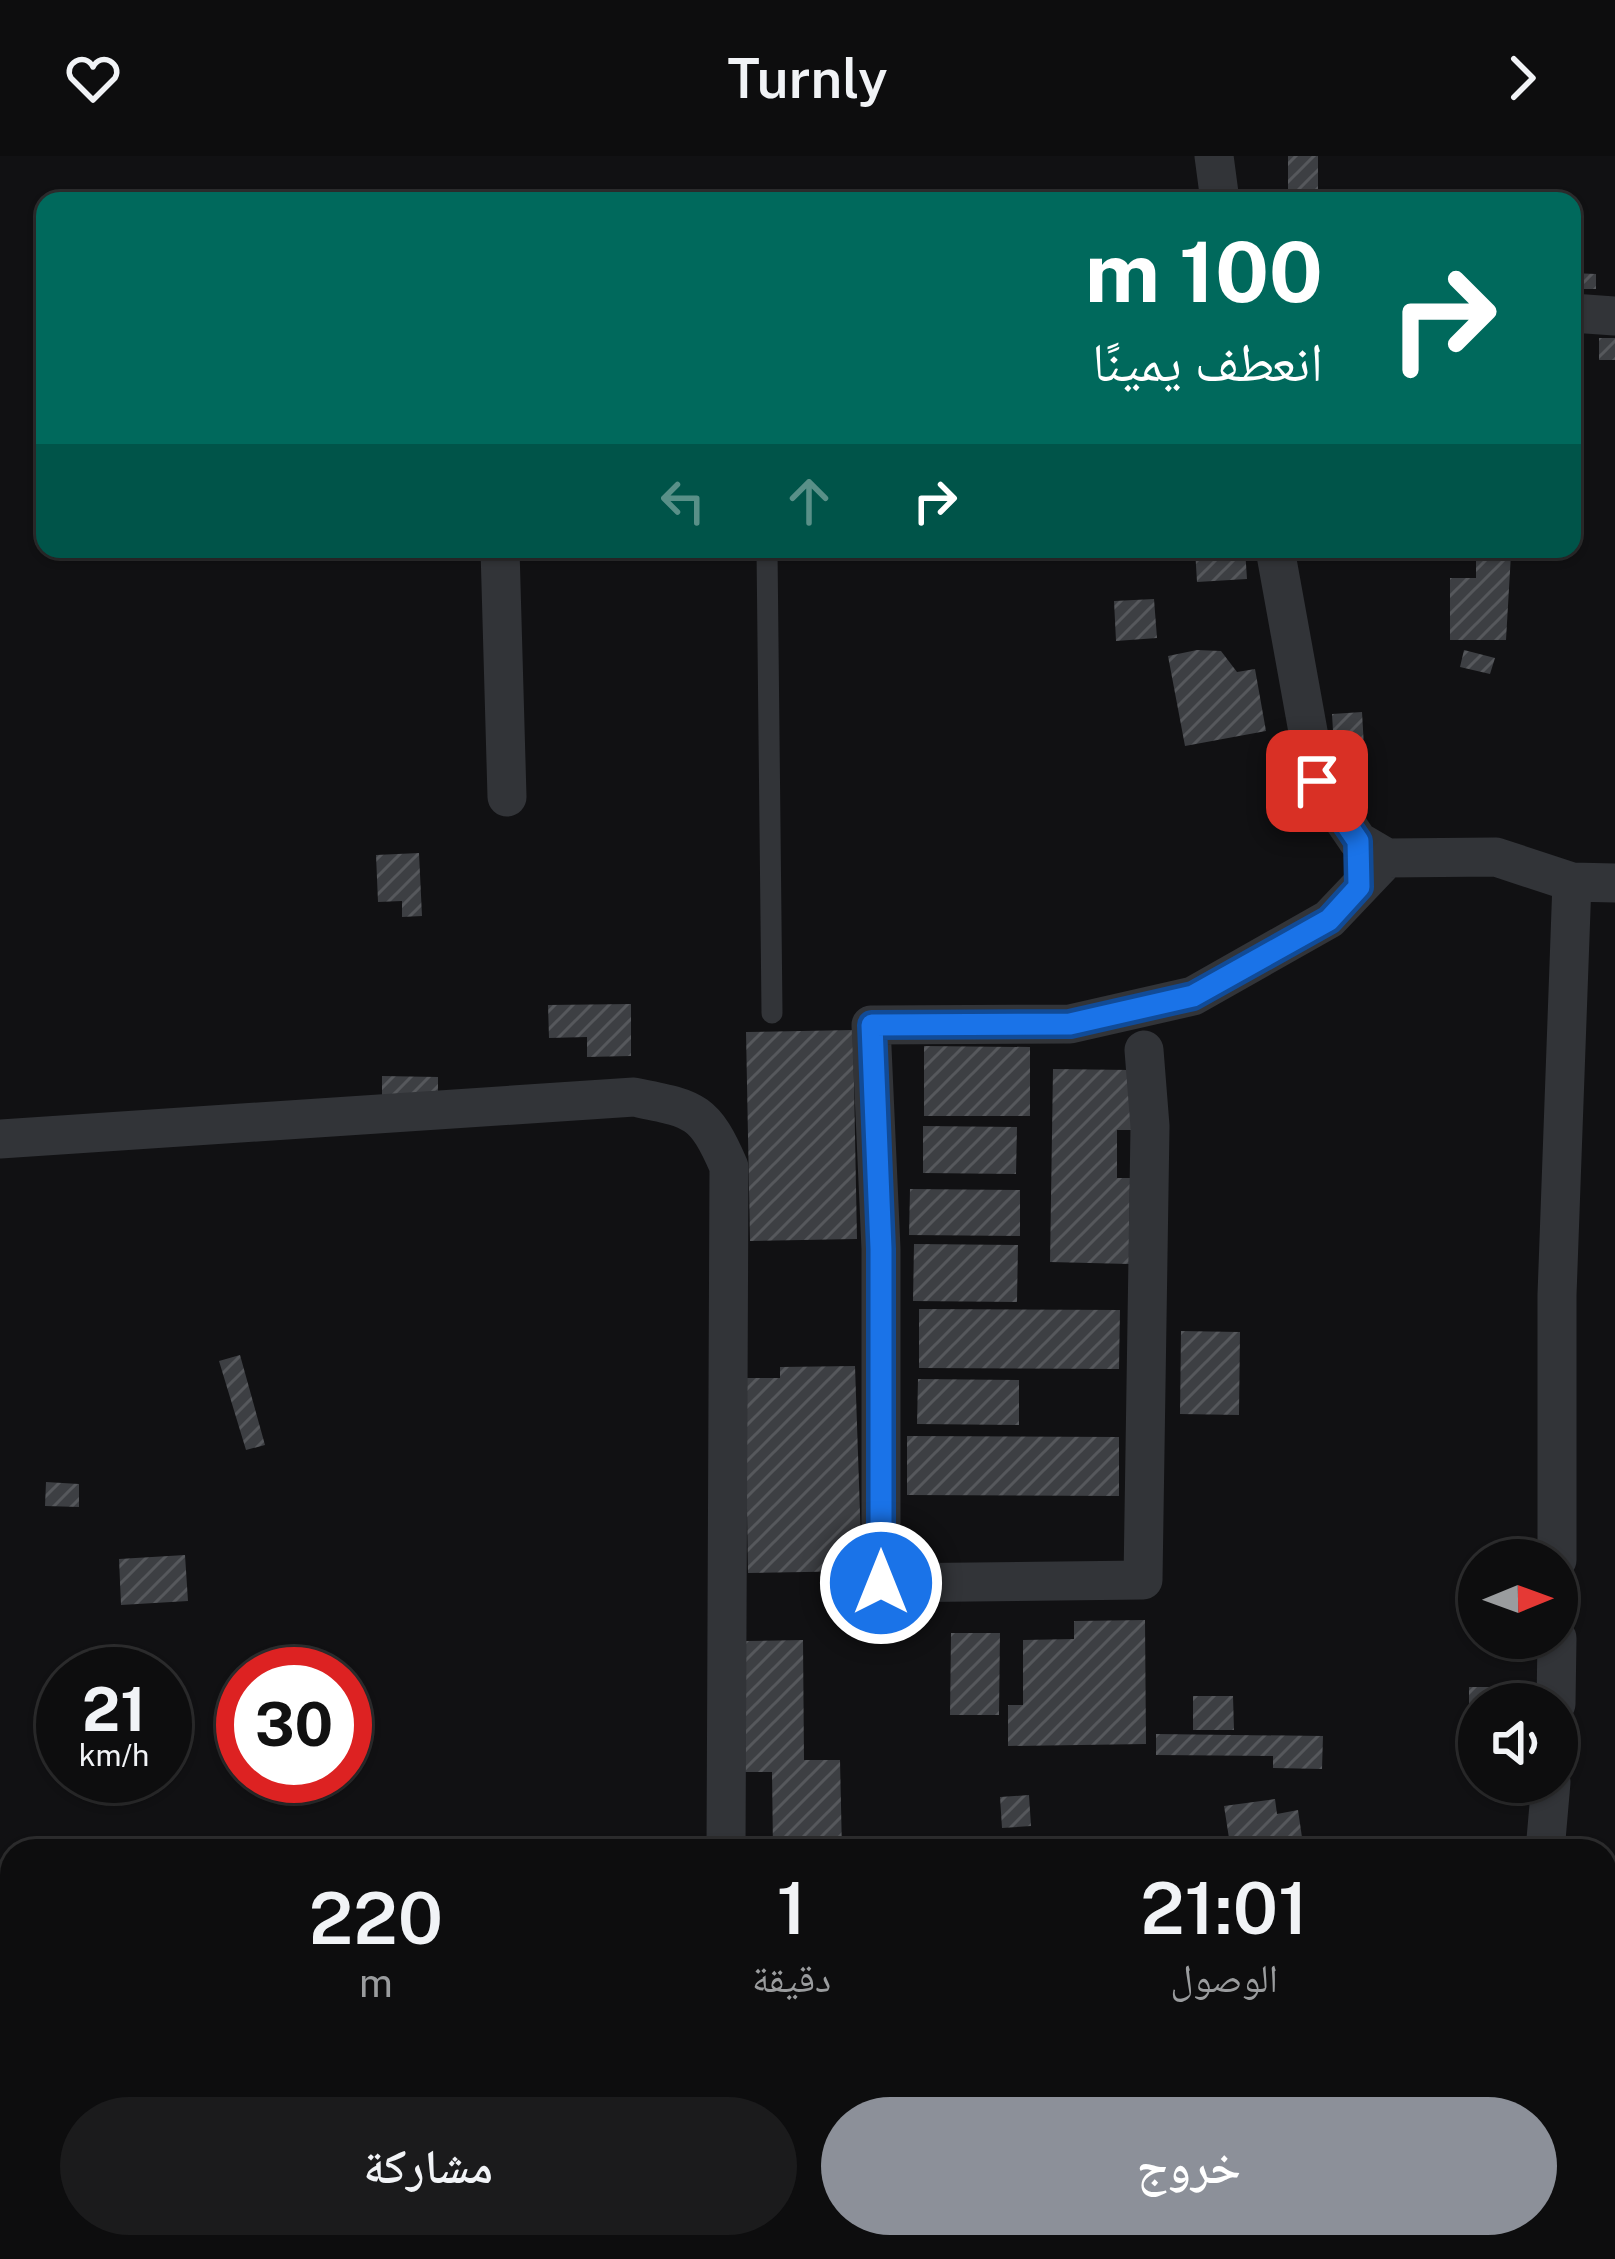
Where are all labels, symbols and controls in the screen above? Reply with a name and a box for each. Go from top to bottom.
icon: heart [60,45,126,111]
icon: forward [1489,45,1555,111]
text: Turnly [727,47,888,110]
text: 100 m [1085,222,1323,321]
icon: right [1365,240,1521,396]
text: انعطف يمينًا [1092,330,1323,393]
icon: left [650,468,716,534]
icon: ahead [776,468,842,534]
icon: right [902,468,968,534]
pin [1266,730,1368,832]
icon: arrive [1284,748,1350,814]
position arrow [818,1520,944,1646]
north arrow [1458,1539,1578,1659]
map controls [1458,1539,1578,1803]
speed limit sign: 30 [216,1647,372,1803]
text: 21 [82,1674,146,1745]
button: sound [1458,1683,1578,1803]
text: km/h [79,1737,149,1773]
text: 1 [777,1866,807,1950]
text: 21:01 [1140,1866,1308,1950]
text: 220 [309,1876,443,1960]
text: دقيقة [752,1955,831,2001]
text: الوصول [1170,1955,1278,2001]
text: m [359,1960,393,2006]
button: مشاركة [60,2097,797,2235]
button: خروج [821,2097,1557,2235]

